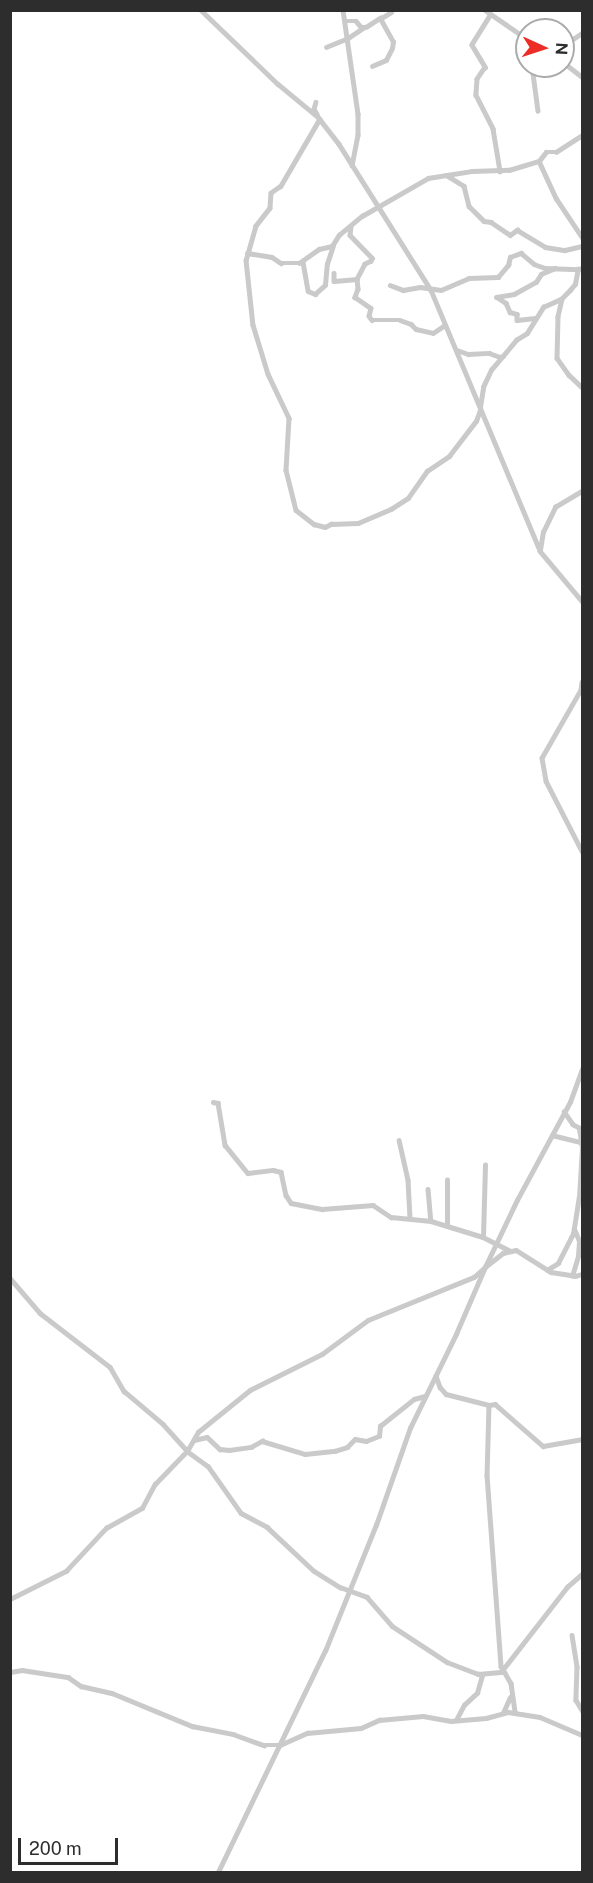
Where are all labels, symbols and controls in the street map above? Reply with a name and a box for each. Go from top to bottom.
north arrow [515,18,575,78]
text: N [552,42,571,56]
scale bar [21,1826,122,1864]
text: 200 m [29,1838,82,1859]

